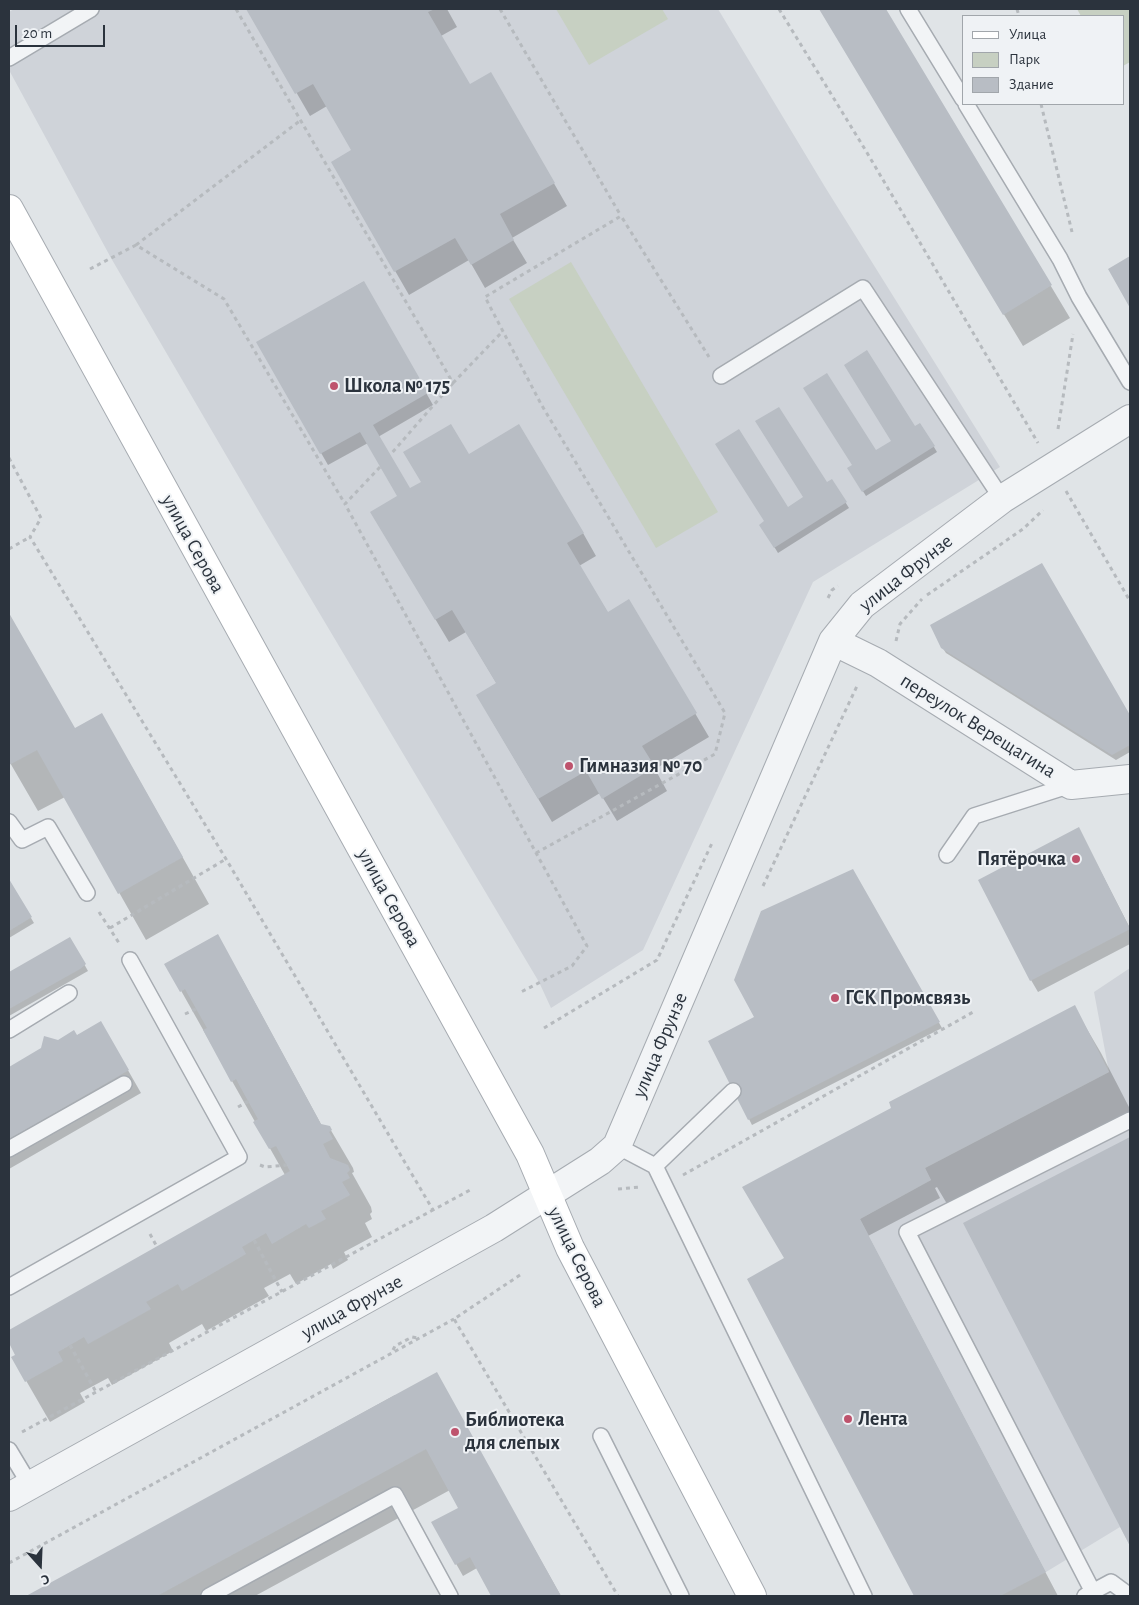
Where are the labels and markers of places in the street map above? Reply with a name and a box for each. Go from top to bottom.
place label: Школа № 175 [344,374,450,398]
marker: Школа № 175 [328,380,340,392]
place label: Гимназия № 70 [579,754,702,778]
marker: Гимназия № 70 [563,760,575,772]
place label: Пятёрочка [977,847,1066,871]
marker: Пятёрочка [1070,853,1082,865]
place label: ГСК Промсвязь [845,986,970,1010]
marker: ГСК Промсвязь [829,992,841,1004]
place label: Лента [858,1407,908,1431]
place label: Библиотека для слепых [465,1408,564,1455]
marker: Лента [842,1413,854,1425]
marker: Библиотека для слепых [449,1426,461,1438]

